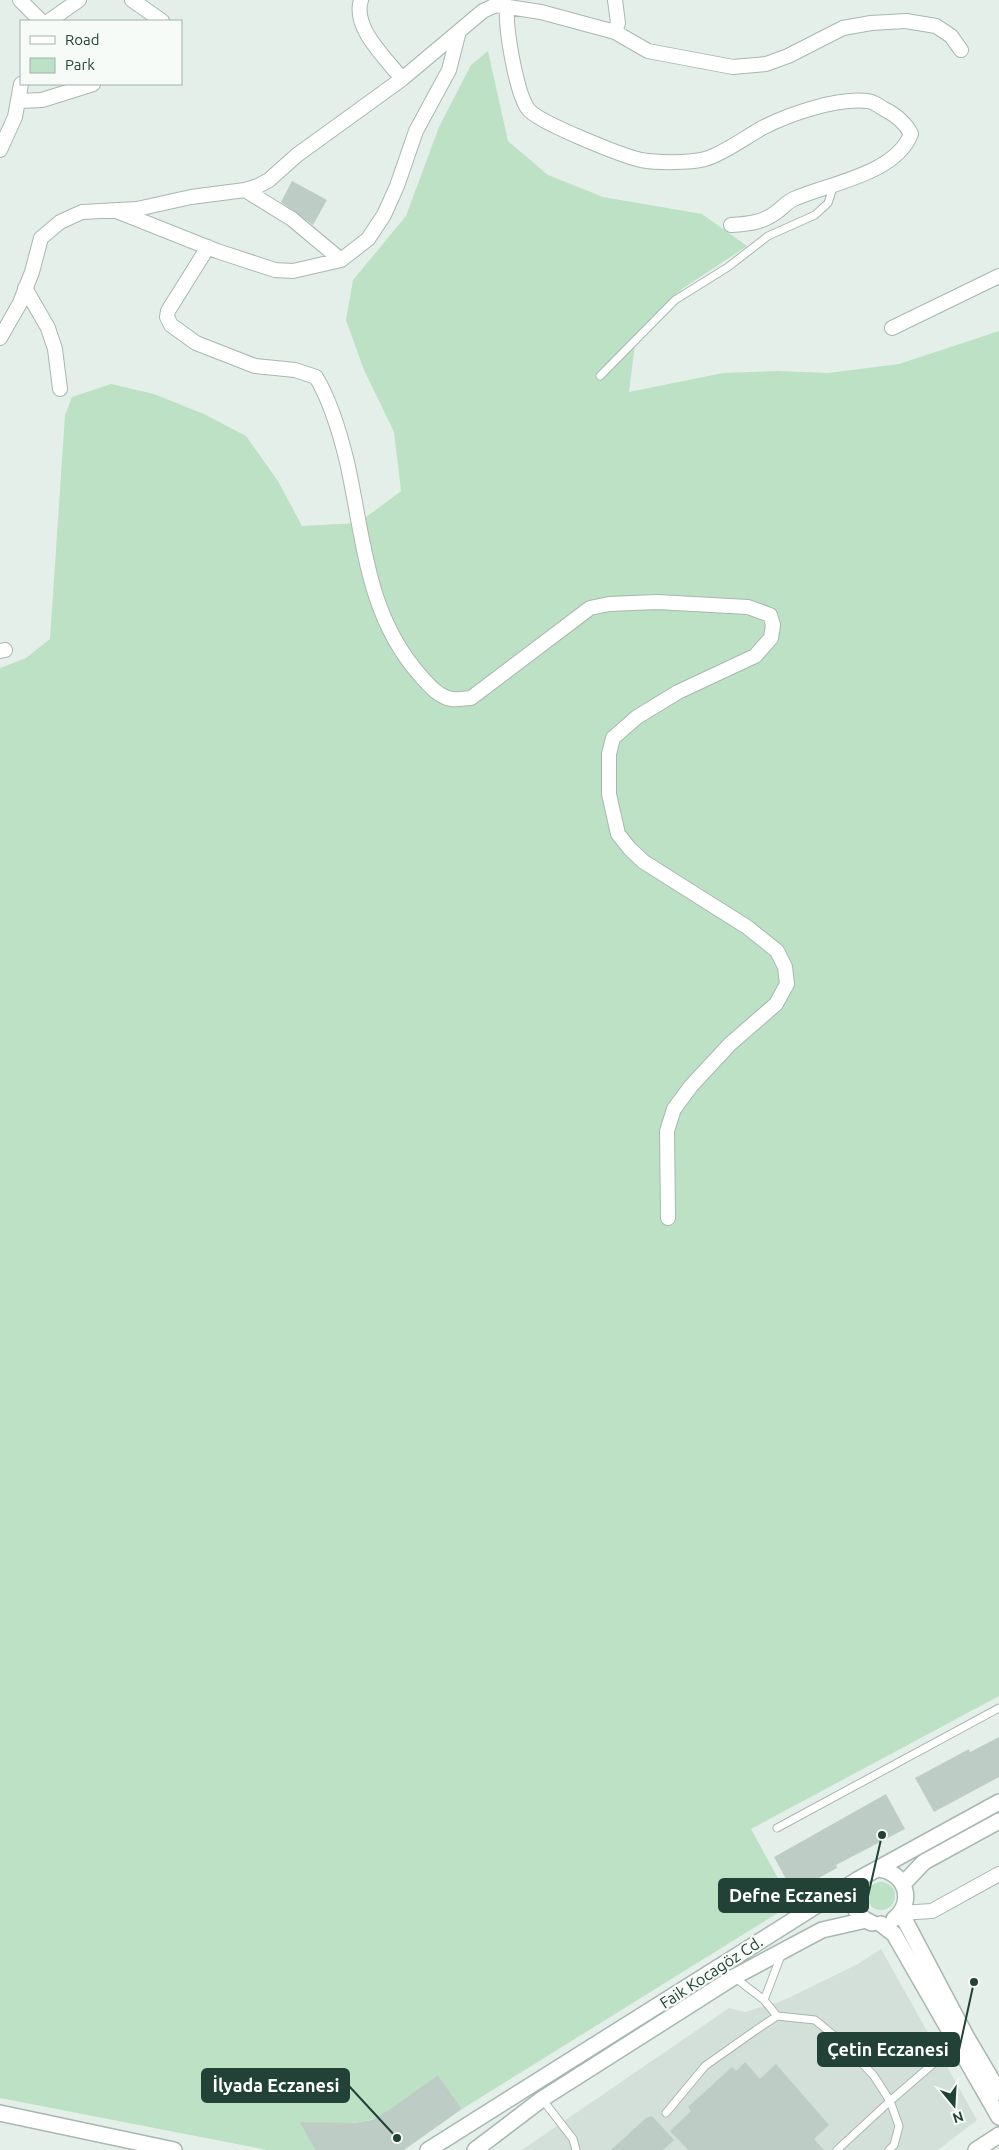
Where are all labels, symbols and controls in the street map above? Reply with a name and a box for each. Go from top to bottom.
legend [20,20,182,85]
text: Road [65,31,100,48]
text: Park [65,56,95,73]
callout: Defne Eczanesi [719,1879,868,1912]
text: Defne Eczanesi [729,1885,857,1905]
street label: Faik Kocagöz Cd. [656,1932,766,2012]
callout: Çetin Eczanesi [818,2033,959,2066]
text: Çetin Eczanesi [827,2039,949,2060]
callout: İlyada Eczanesi [202,2069,349,2102]
text: İlyada Eczanesi [213,2075,339,2095]
north arrow [929,2080,979,2130]
text: N [951,2108,965,2127]

